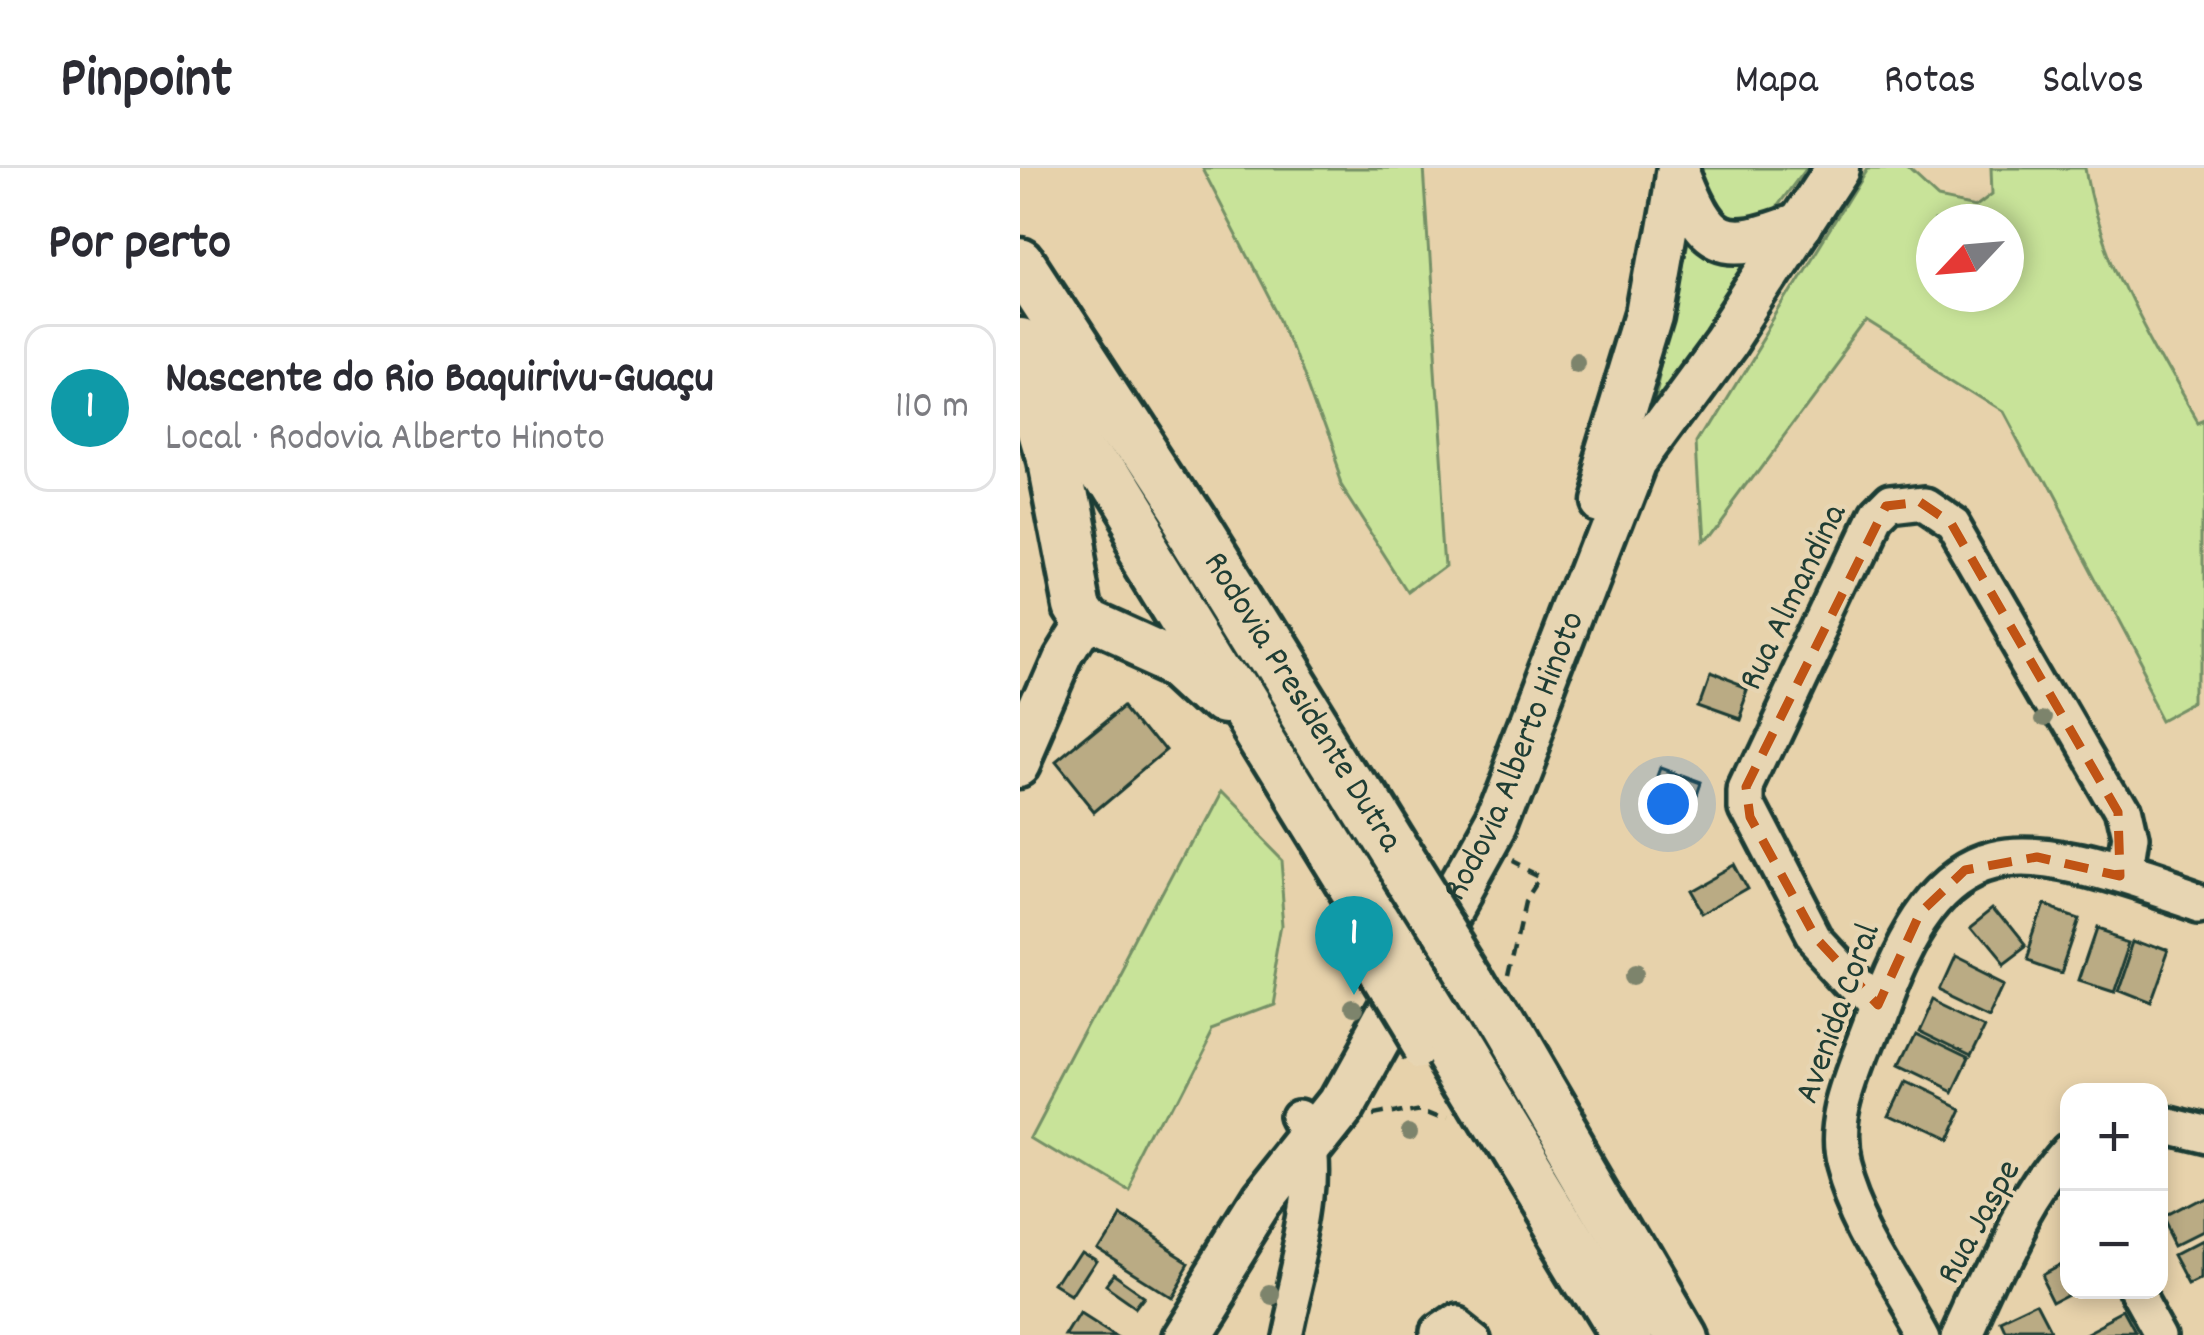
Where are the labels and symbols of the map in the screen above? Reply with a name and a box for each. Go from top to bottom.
north arrow [1916,204,2024,312]
street label: Rua Almandina [1727,495,1863,700]
street label: Rodovia Presidente Dutra [1188,543,1415,864]
street label: Rodovia Alberto Hinoto [1431,604,1600,912]
your location [1638,774,1698,834]
pin: 1 [1315,896,1393,995]
street label: Avenida Coral [1783,916,1897,1111]
street label: Rua Jaspe [1925,1151,2037,1295]

